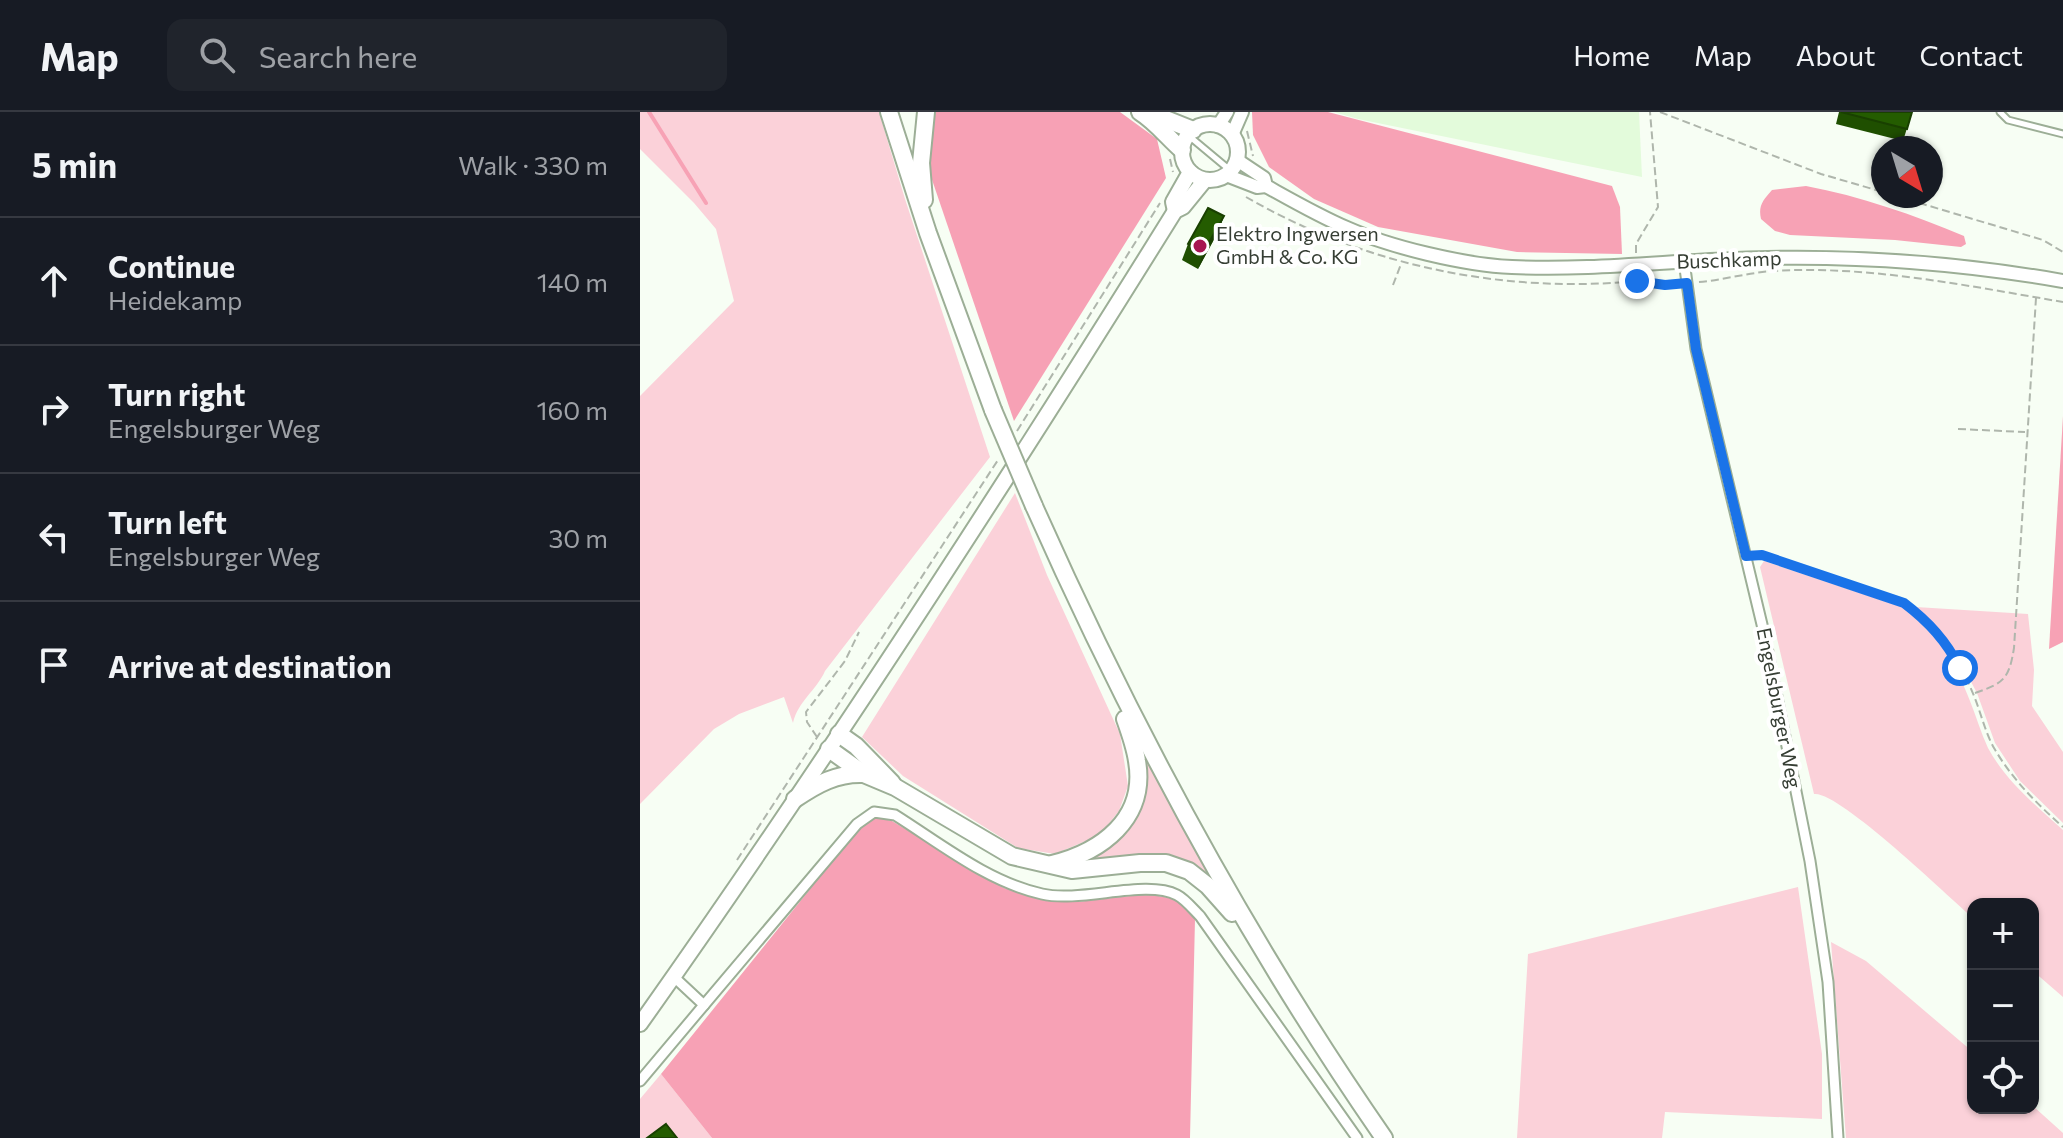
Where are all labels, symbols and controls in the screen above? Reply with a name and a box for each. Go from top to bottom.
search box [167,19,727,91]
text: Map [40,32,119,79]
icon: search [195,33,239,77]
text: Search here [259,37,417,74]
text: Home [1573,38,1650,72]
text: Map [1694,38,1752,72]
text: About [1796,38,1876,72]
text: Contact [1920,38,2023,72]
north arrow [1871,136,1943,208]
text: 5 min [32,143,117,185]
text: Walk · 330 m [458,149,608,180]
place label: Elektro Ingwersen GmbH & Co. KG [1216,221,1379,268]
marker: Elektro Ingwersen GmbH & Co. KG [1191,237,1209,255]
street label: Buschkamp [1676,245,1782,273]
text: Continue [108,247,235,284]
icon: ahead [32,259,76,303]
route end [1619,263,1655,299]
text: 140 m [537,266,608,297]
text: Heidekamp [108,284,242,315]
text: Turn right [108,375,245,412]
icon: right [32,387,76,431]
text: 160 m [536,394,608,425]
text: Engelsburger Weg [108,412,320,443]
text: Turn left [108,503,227,540]
icon: left [32,515,76,559]
text: 30 m [549,522,608,553]
text: Engelsburger Weg [108,540,320,571]
street label: Engelsburger Weg [1753,625,1807,790]
icon: arrive [32,643,76,687]
text: Arrive at destination [108,647,392,684]
route start [1942,650,1978,686]
map controls [1967,898,2039,1114]
button: + [1967,898,2039,970]
button: − [1967,970,2039,1042]
button: locate [1967,1042,2039,1114]

